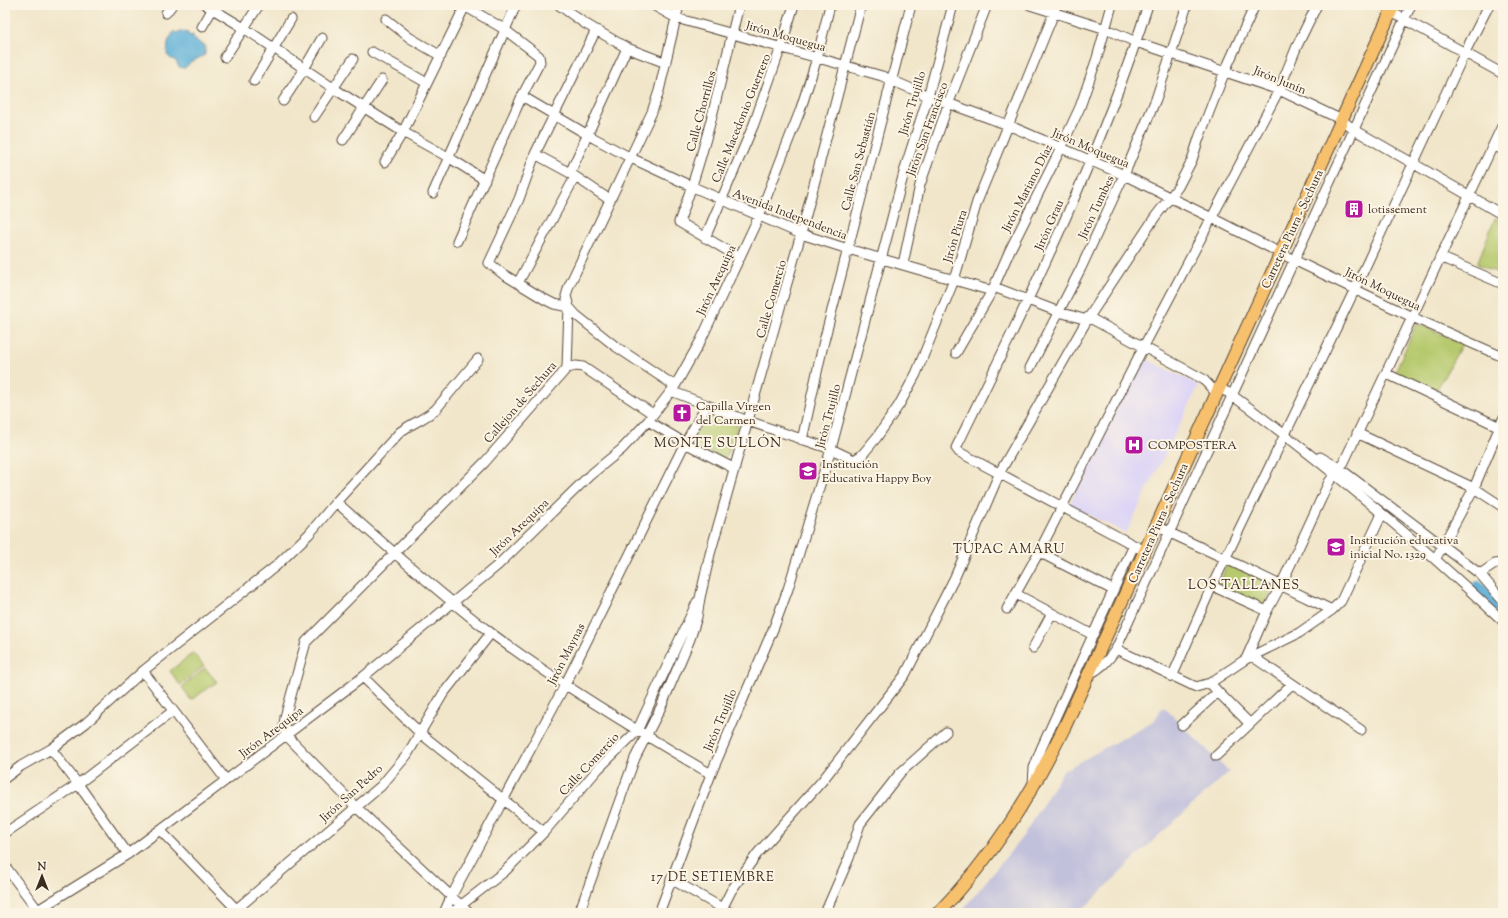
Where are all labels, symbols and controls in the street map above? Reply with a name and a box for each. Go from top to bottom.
street label: Jirón Moquegua [743,17,828,57]
street label: Calle Macedonio Guerrero [708,51,776,186]
street label: Jirón Junín [1250,62,1309,100]
street label: Calle Chorrillos [683,68,721,154]
street label: Jirón Trujillo [894,69,931,139]
street label: Jirón San Francisco [902,79,953,180]
street label: Calle San Sebastián [837,110,881,213]
street label: Jirón Moquegua [1048,124,1132,173]
street label: Jirón Mariano Díaz [998,141,1058,236]
street label: Carretera Piura - Sechura [1257,166,1329,292]
street label: Jirón Tumbes [1074,172,1120,243]
street label: Avenida Independencia [730,185,850,245]
street label: Jirón Grau [1030,197,1069,255]
building icon: lotissement [1343,198,1365,220]
place label: lotissement [1368,201,1427,219]
street label: Jirón Piura [939,207,973,266]
street label: Jirón Arequipa [692,242,741,320]
street label: Calle Comercio [752,258,792,341]
street label: Jirón Moquegua [1341,263,1424,316]
street label: Callejon de Sechura [480,357,562,448]
street label: Jirón Trujillo [811,382,846,452]
place label: Capilla Virgen del Carmen [696,398,771,430]
church icon: Capilla Virgen del Carmen [671,402,693,424]
district label: MONTE SULLÓN [654,434,782,454]
hospital icon: COMPOSTERA [1123,434,1145,456]
place label: COMPOSTERA [1148,437,1237,455]
place label: Institución Educativa Happy Boy [822,456,932,488]
school or university icon: Institución Educativa Happy Boy [797,460,819,482]
street label: Carretera Piura - Sechura [1124,460,1194,586]
street label: Jirón Arequipa [485,494,554,561]
place label: Institución educativa inicial No. 1329 [1350,532,1459,564]
school or university icon: Institución educativa inicial No. 1329 [1325,536,1347,558]
district label: TÚPAC AMARU [953,540,1065,559]
district label: LOS TALLANES [1188,577,1300,595]
street label: Jirón Maynas [543,620,590,689]
street label: Jirón Trujillo [699,686,742,755]
street label: Jirón Arequipa [235,702,308,764]
street label: Calle Comercio [556,729,624,800]
street label: Jirón San Pedro [315,760,388,828]
north arrow [22,856,62,896]
text: N [37,859,47,875]
district label: 17 DE SETIEMBRE [651,869,775,887]

